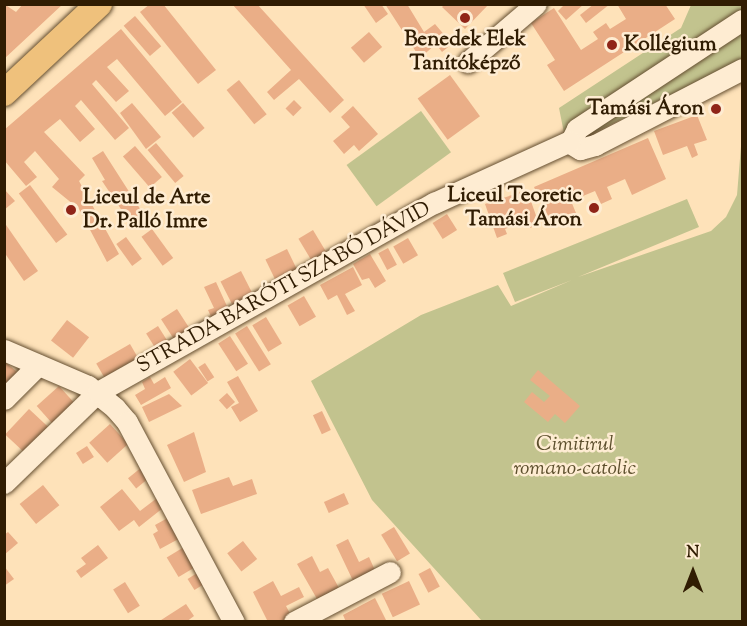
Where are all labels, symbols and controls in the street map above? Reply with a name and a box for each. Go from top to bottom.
marker: Benedek Elek Tanítóképző [458,11,472,25]
place label: Benedek Elek Tanítóképző [404,27,526,77]
place label: Kollégium [624,32,717,58]
marker: Kollégium [605,38,619,52]
place label: Tamási Áron [587,96,704,122]
marker: Tamási Áron [709,102,723,116]
place label: Liceul Teoretic Tamási Áron [447,183,582,233]
place label: Liceul de Arte Dr. Palló Imre [83,185,211,235]
street label: STRADA BARÓTI SZABÓ DÁVID [133,197,435,379]
marker: Liceul Teoretic Tamási Áron [587,201,601,215]
marker: Liceul de Arte Dr. Palló Imre [64,203,78,217]
park label: Cimitirul romano-catolic [514,432,636,482]
north arrow [663,542,723,602]
text: N [687,542,699,565]

